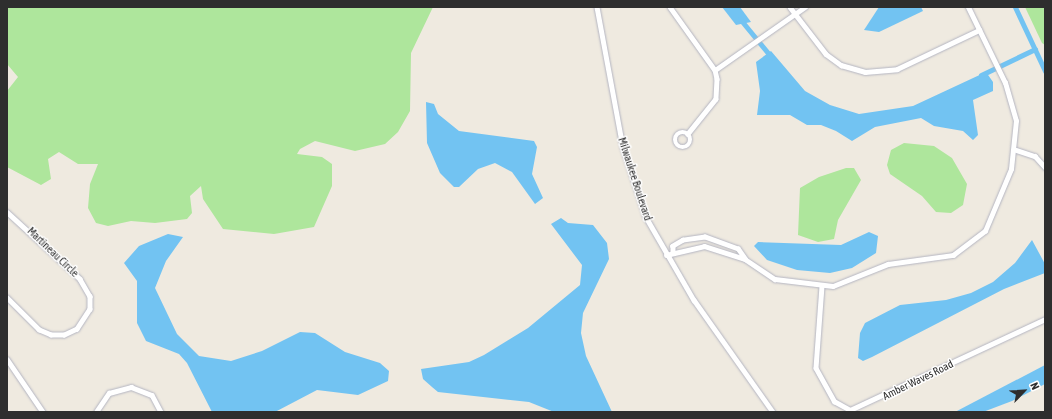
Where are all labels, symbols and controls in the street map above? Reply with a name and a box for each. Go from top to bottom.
street label: Milwaukee Boulevard [615,136,655,222]
street label: Martineau Circle [25,224,81,280]
street label: Amber Waves Road [881,357,955,403]
north arrow [1004,371,1044,411]
text: N [1028,380,1042,391]

